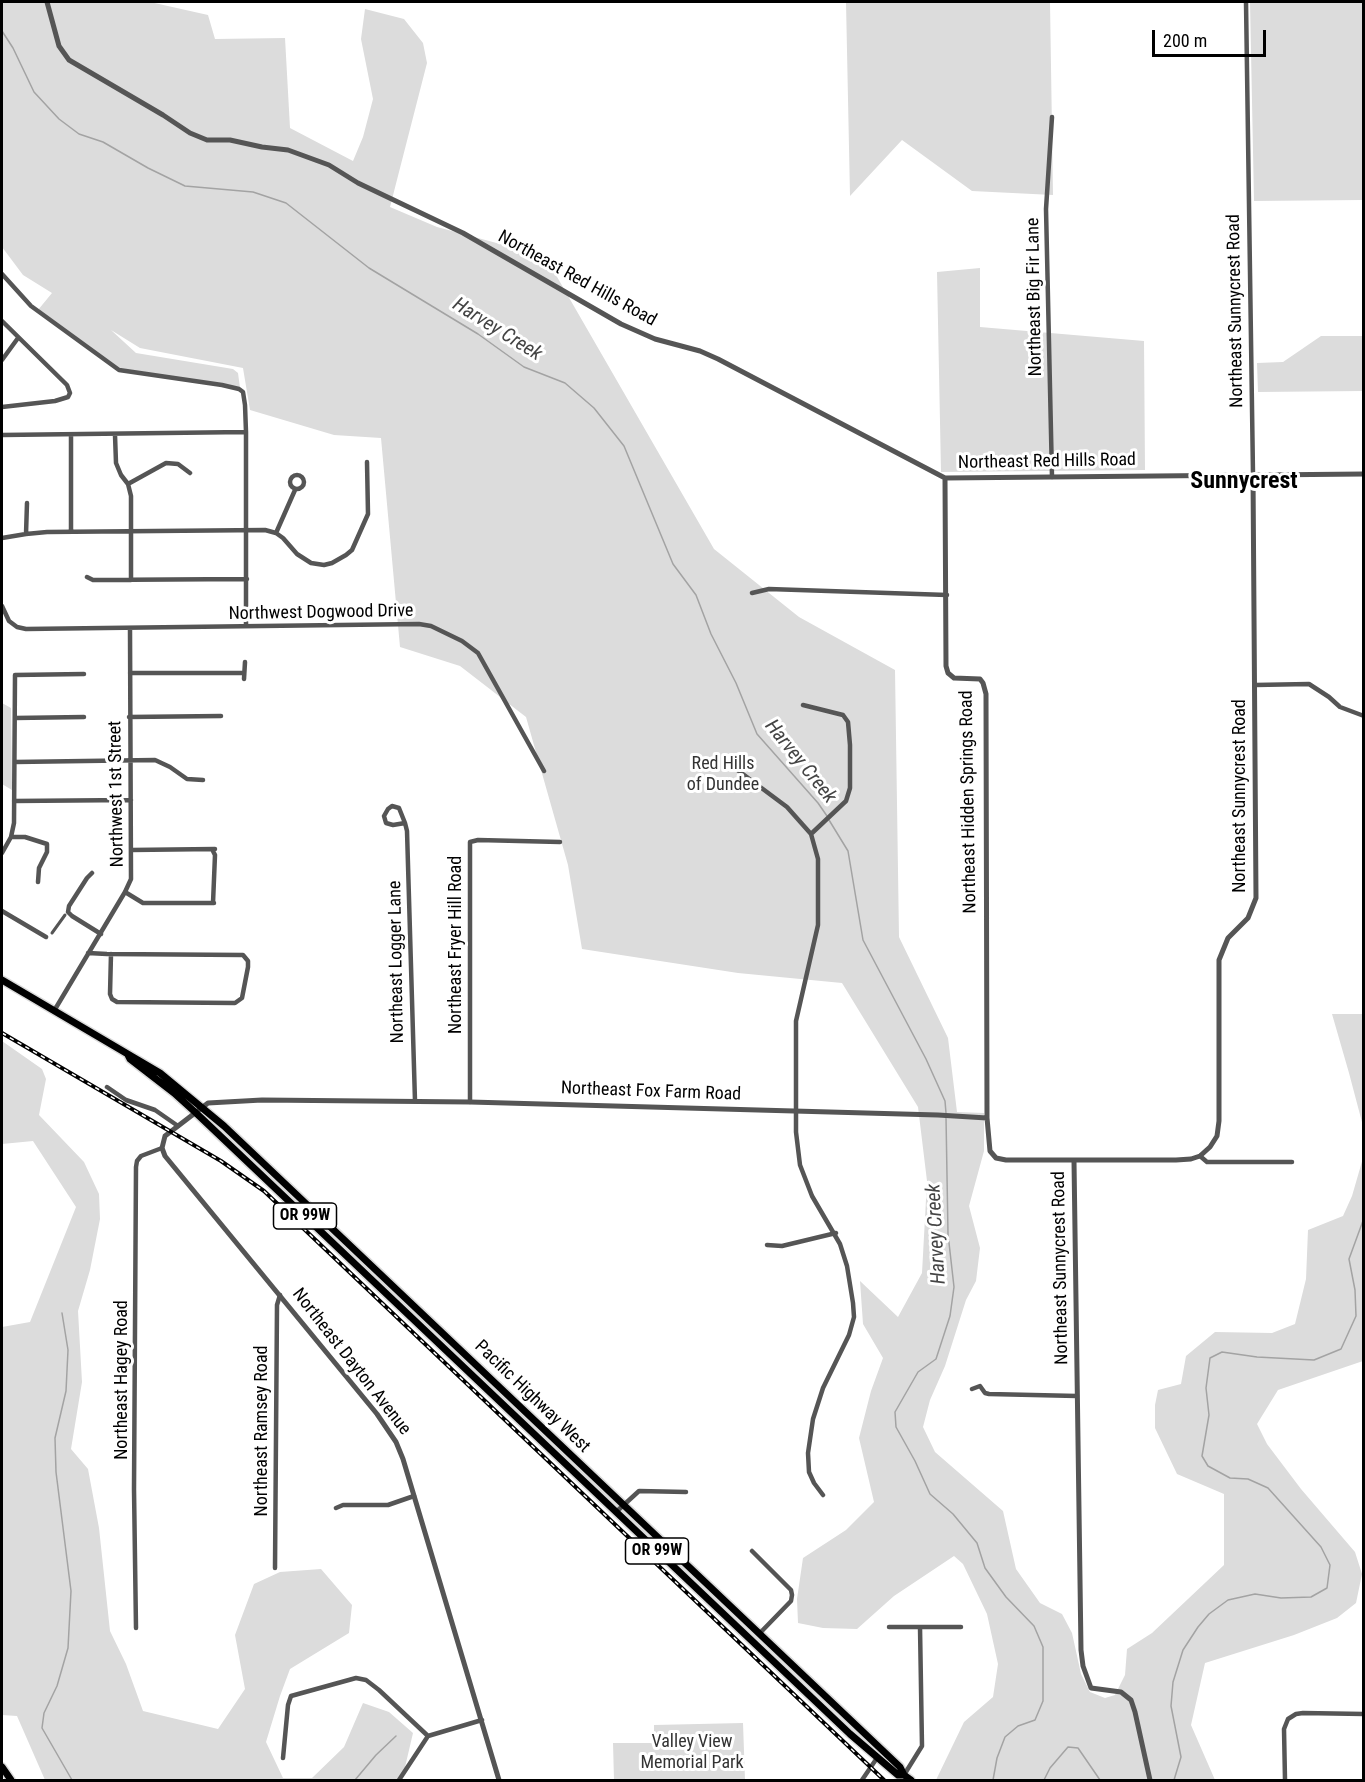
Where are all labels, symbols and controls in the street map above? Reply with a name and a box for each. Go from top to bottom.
scale bar [1155,18,1269,56]
text: 200 m [1163,30,1207,51]
street label: Northeast Sunnycrest Road [1224,214,1248,408]
street label: Northeast Big Fir Lane [1023,218,1047,376]
street label: Northeast Red Hills Road [494,226,660,332]
water label: Harvey Creek [448,293,546,367]
street label: Northeast Red Hills Road [958,450,1136,474]
district label: Sunnycrest [1190,468,1298,496]
street label: Northwest Dogwood Drive [228,601,414,625]
street label: Northeast Hidden Springs Road [956,690,982,914]
street label: Northeast Sunnycrest Road [1229,699,1251,893]
water label: Harvey Creek [759,715,841,809]
street label: Northwest 1st Street [105,720,129,868]
park label: Red Hills of Dundee [687,753,759,795]
street label: Northeast Fryer Hill Road [445,856,467,1034]
street label: Northeast Logger Lane [385,881,409,1043]
street label: Northeast Fox Farm Road [560,1078,742,1106]
street label: Northeast Sunnycrest Road [1049,1171,1073,1365]
water label: Harvey Creek [922,1183,952,1285]
road number: OR 99W [274,1203,336,1229]
street label: Northeast Dayton Avenue [287,1284,415,1440]
street label: Northeast Hagey Road [111,1300,133,1460]
street label: Pacific Highway West [470,1336,594,1458]
street label: Northeast Ramsey Road [251,1346,273,1516]
road number: OR 99W [626,1538,688,1564]
park label: Valley View Memorial Park [640,1731,744,1774]

